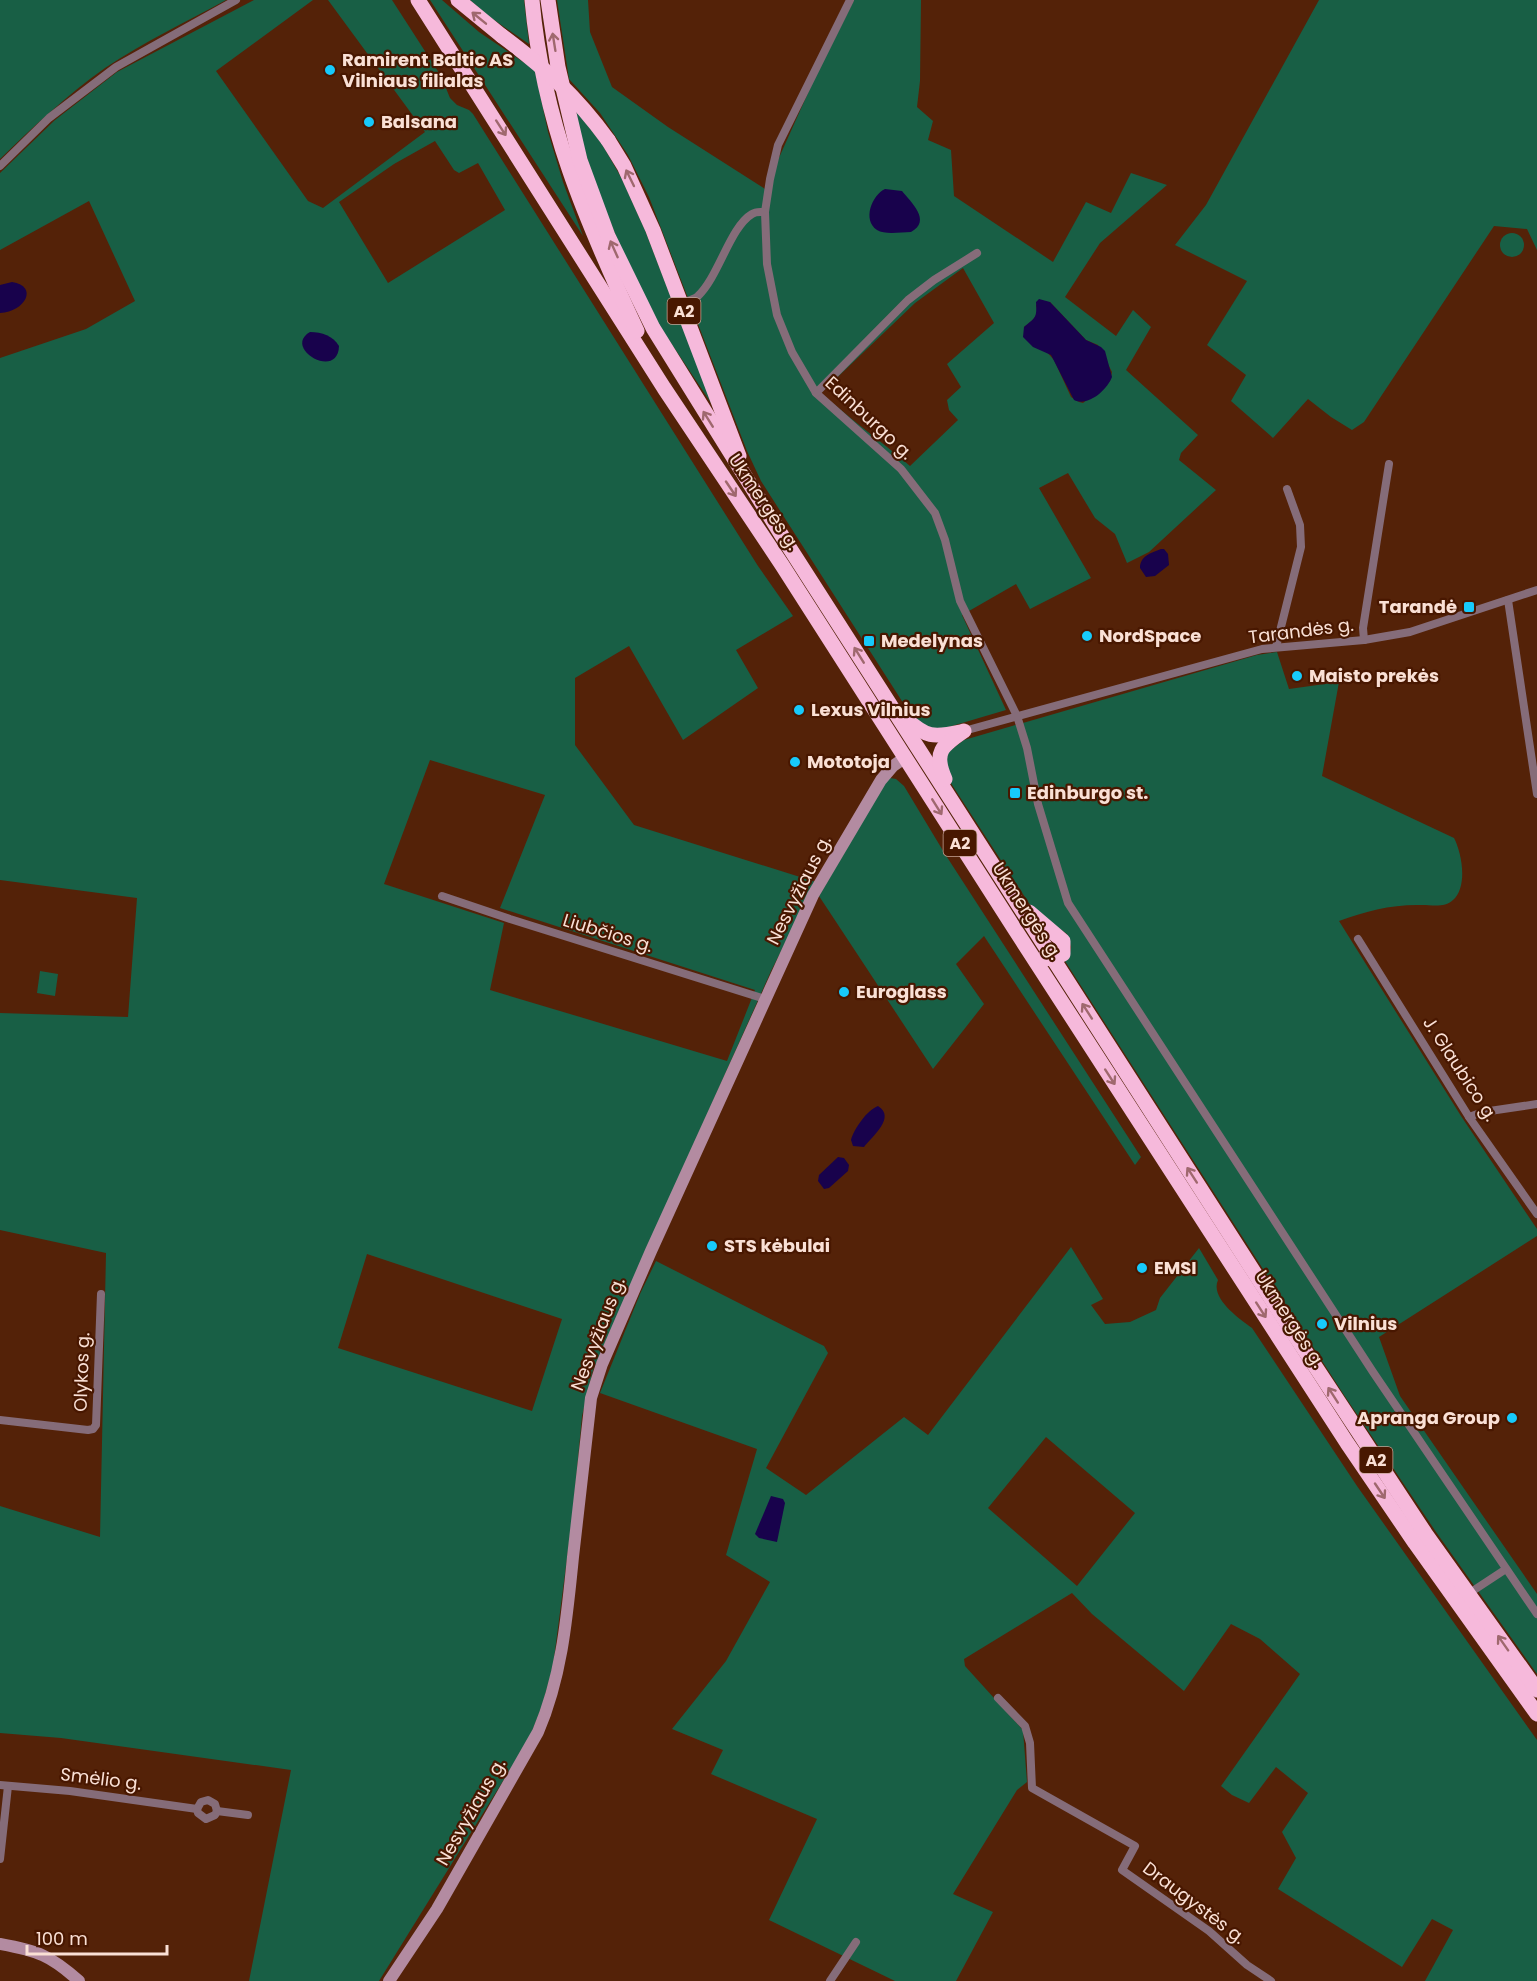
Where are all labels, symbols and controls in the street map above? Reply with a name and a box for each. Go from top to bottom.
one-way arrow [472,12,488,25]
one-way arrow [548,33,559,53]
place label: Ramirent Baltic AS Vilniaus filialas [342,47,513,93]
marker: Ramirent Baltic AS Vilniaus filialas [323,63,337,77]
place label: Balsana [381,109,457,134]
marker: Balsana [362,115,376,129]
one-way arrow [494,120,507,137]
one-way arrow [623,170,635,188]
one-way arrow [607,241,619,259]
road number: A2 [668,298,700,324]
street label: Edinburgo g. [820,370,919,465]
one-way arrow [702,411,715,428]
street label: Ukmergės g. [723,449,806,555]
one-way arrow [726,480,738,497]
place label: Tarandė [1379,594,1457,619]
marker: Tarandė [1462,600,1476,614]
street label: Tarandės g. [1247,612,1355,649]
place label: NordSpace [1099,623,1201,648]
place label: Medelynas [881,628,983,653]
marker: NordSpace [1080,629,1094,643]
marker: Medelynas [862,634,876,648]
one-way arrow [853,647,865,664]
place label: Maisto prekės [1309,663,1439,688]
marker: Maisto prekės [1290,669,1304,683]
place label: Lexus Vilnius [811,697,931,722]
marker: Lexus Vilnius [792,703,806,717]
place label: Mototoja [807,749,890,774]
marker: Mototoja [788,755,802,769]
place label: Edinburgo st. [1027,780,1148,805]
marker: Edinburgo st. [1008,786,1022,800]
one-way arrow [931,798,943,815]
road number: A2 [944,830,976,856]
street label: Nesvyžiaus g. [760,831,837,949]
street label: Ukmergės g. [987,857,1068,964]
street label: Liubčios g. [560,907,656,958]
place label: Euroglass [856,979,947,1004]
marker: Euroglass [837,985,851,999]
one-way arrow [1080,1003,1092,1020]
street label: J. Glaubico g. [1417,1012,1504,1126]
one-way arrow [1104,1068,1117,1085]
one-way arrow [1185,1167,1197,1184]
place label: STS kėbulai [724,1233,830,1258]
marker: STS kėbulai [705,1239,719,1253]
place label: EMSI [1154,1255,1197,1280]
marker: EMSI [1135,1261,1149,1275]
street label: Ukmergės g. [1250,1265,1331,1372]
street label: Nesvyžiaus g. [564,1273,631,1394]
one-way arrow [1255,1301,1267,1317]
place label: Vilnius [1334,1311,1397,1336]
marker: Vilnius [1315,1317,1329,1331]
street label: Olykos g. [68,1332,95,1412]
one-way arrow [1327,1387,1340,1404]
place label: Apranga Group [1357,1405,1500,1430]
marker: Apranga Group [1505,1411,1519,1425]
road number: A2 [1360,1447,1392,1473]
one-way arrow [1374,1482,1386,1499]
one-way arrow [1497,1635,1509,1651]
street label: Nesvyžiaus g. [430,1754,511,1870]
street label: Smėlio g. [59,1761,143,1796]
street label: Draugystės g. [1138,1856,1251,1950]
scale bar [27,1918,166,1956]
text: 100 m [36,1926,88,1951]

